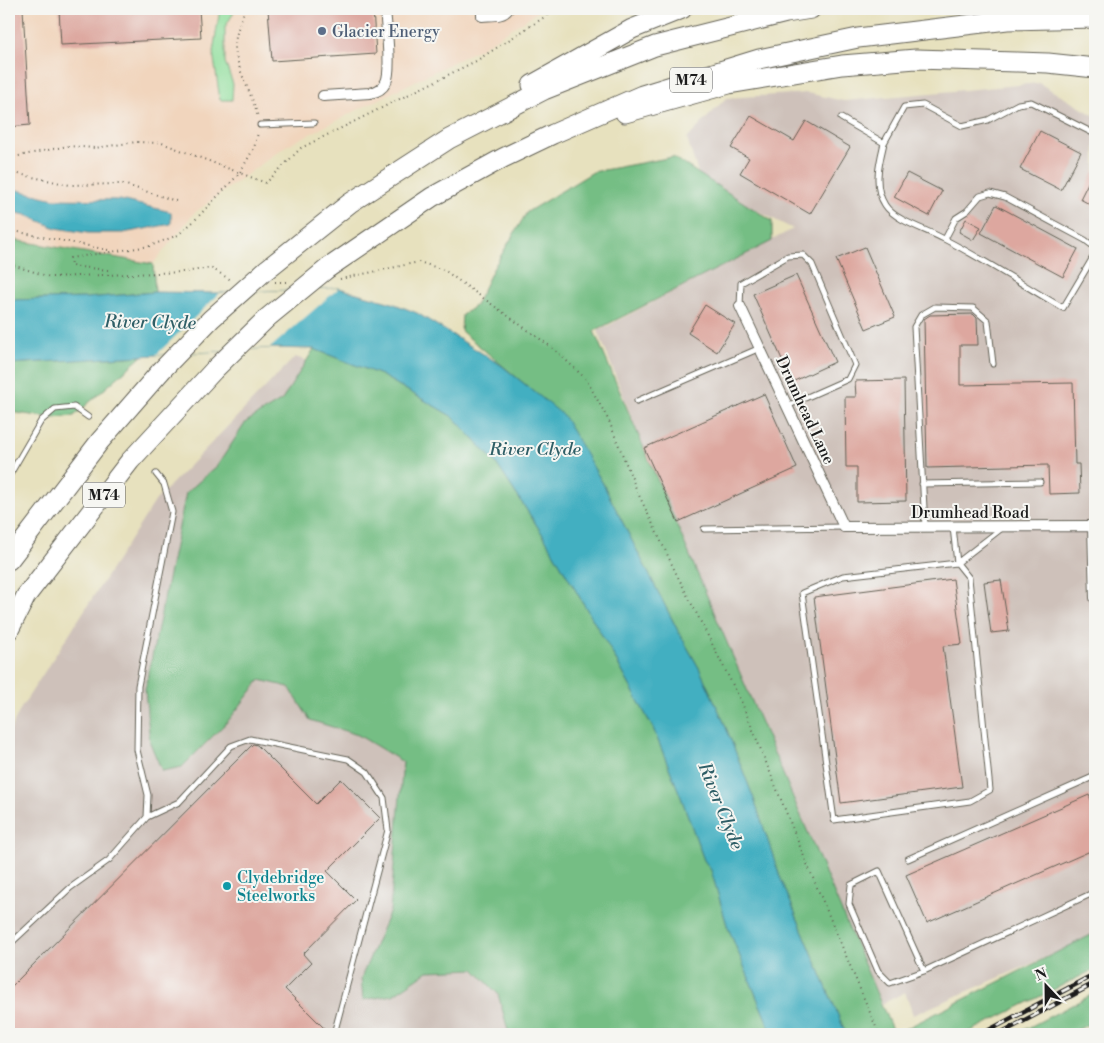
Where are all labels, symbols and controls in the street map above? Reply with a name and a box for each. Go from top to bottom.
place label: Glacier Energy [332,22,440,42]
marker: Glacier Energy [316,25,328,37]
road number: M74 [670,68,712,92]
water label: River Clyde [103,310,197,335]
street label: Drumhead Lane [771,353,839,468]
water label: River Clyde [488,438,582,461]
road number: M74 [83,482,125,508]
street label: Drumhead Road [911,503,1029,523]
water label: River Clyde [692,758,749,854]
place label: Clydebridge Steelworks [237,868,324,906]
marker: Clydebridge Steelworks [221,880,233,892]
north arrow [1022,960,1072,1010]
text: N [1033,964,1050,985]

